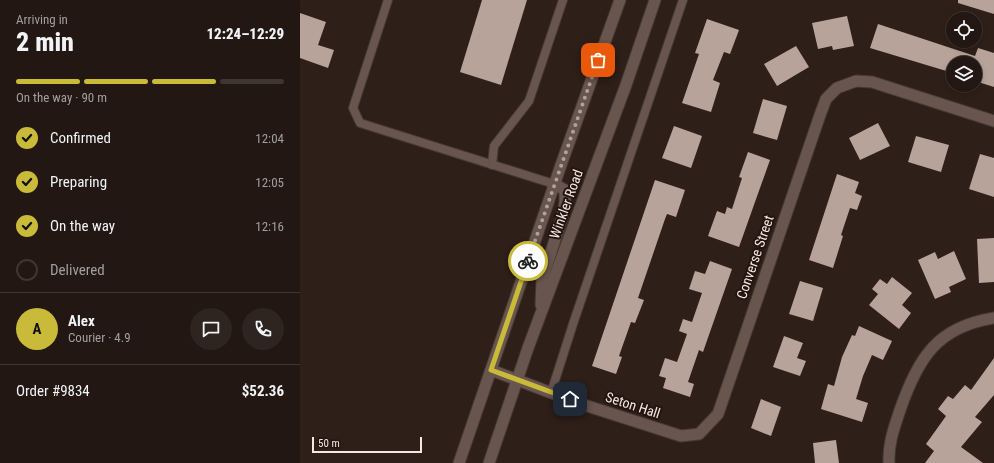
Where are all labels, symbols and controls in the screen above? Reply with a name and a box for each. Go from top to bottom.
text: Arriving in [16,12,68,27]
map controls [946,12,982,92]
button: locate [946,12,982,48]
text: 12:24–12:29 [206,25,284,43]
text: 2 min [16,27,74,57]
pin [581,43,615,77]
icon: bag [587,49,609,71]
button: layers [946,56,982,92]
text: On the way · 90 m [16,90,107,105]
icon: check [16,127,38,149]
text: Confirmed [50,129,111,147]
text: 12:04 [255,131,284,146]
street label: Winkler Road [546,167,586,241]
icon: check [16,171,38,193]
text: Preparing [50,173,107,191]
text: 12:05 [255,175,284,190]
street label: Converse Street [733,213,777,301]
icon: check [16,215,38,237]
text: On the way [50,217,115,235]
text: 12:16 [255,219,284,234]
courier [508,241,548,281]
icon: bike [517,250,539,272]
text: Delivered [50,261,105,279]
button: chat [190,308,232,350]
button: phone [242,308,284,350]
text: Alex [68,312,95,330]
text: A [33,320,41,338]
text: Courier · 4.9 [68,330,131,345]
text: Order #9834 [16,382,90,400]
text: $52.36 [242,382,284,400]
pin [553,382,587,416]
icon: home [559,388,581,410]
street label: Seton Hall [604,389,662,421]
scale bar [312,435,422,454]
text: 50 m [318,437,340,450]

